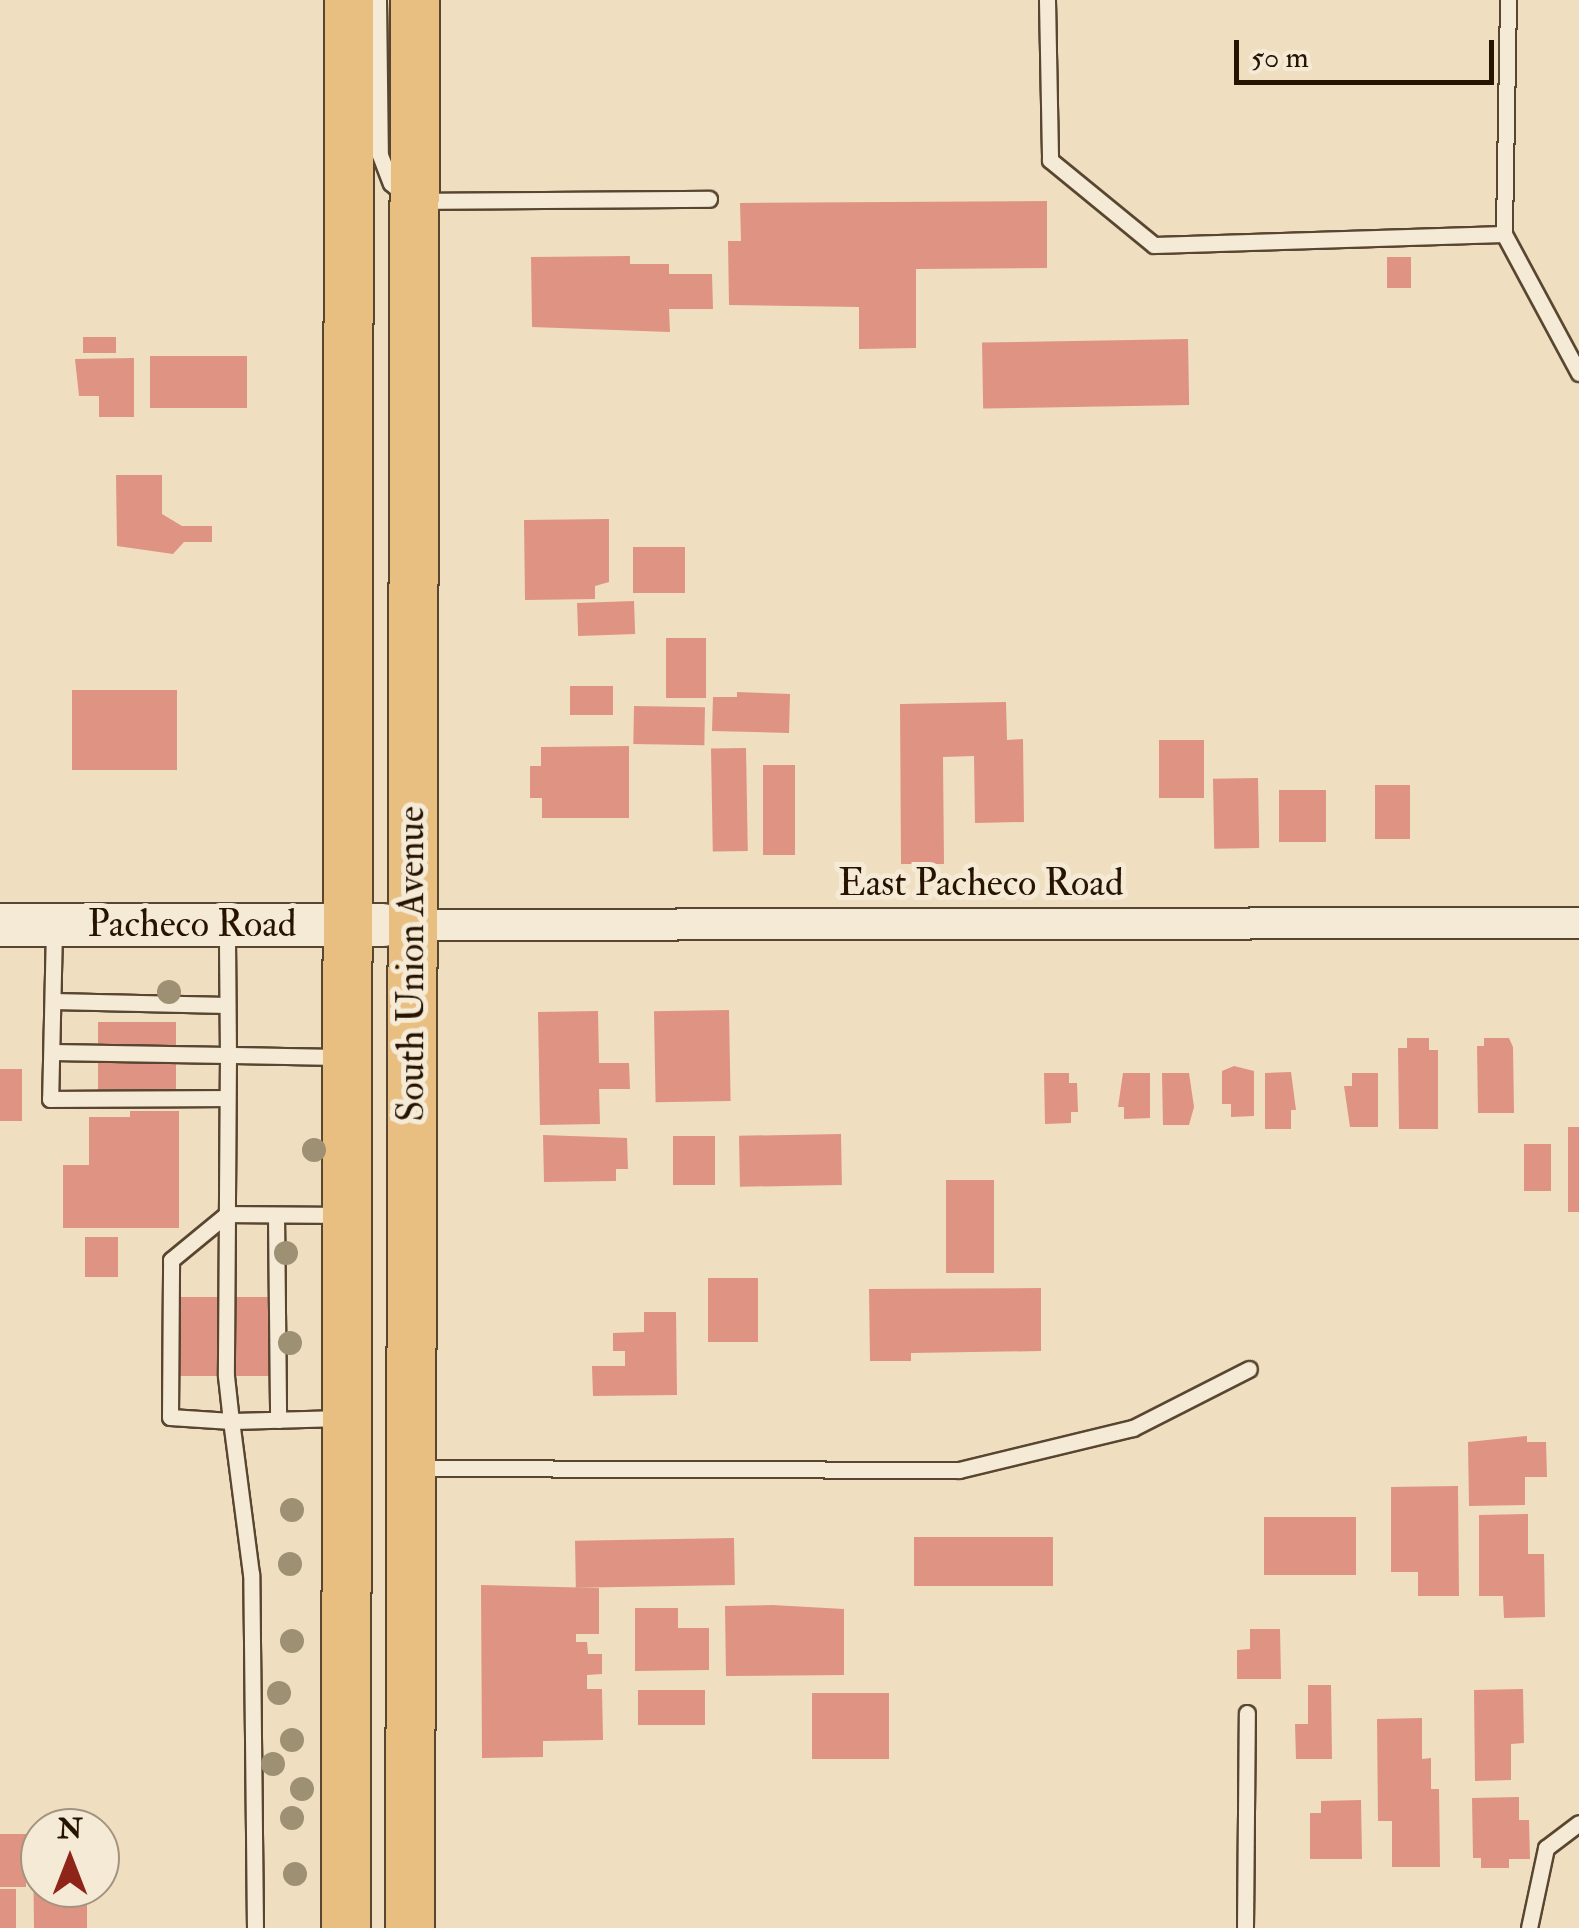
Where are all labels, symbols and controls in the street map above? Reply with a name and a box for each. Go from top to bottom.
scale bar [1239,20,1499,82]
text: 50 m [1251,39,1309,76]
street label: South Union Avenue [389,806,435,1122]
street label: East Pacheco Road [838,861,1124,907]
street label: Pacheco Road [88,902,296,948]
north arrow [20,1808,120,1908]
text: N [57,1812,83,1847]

